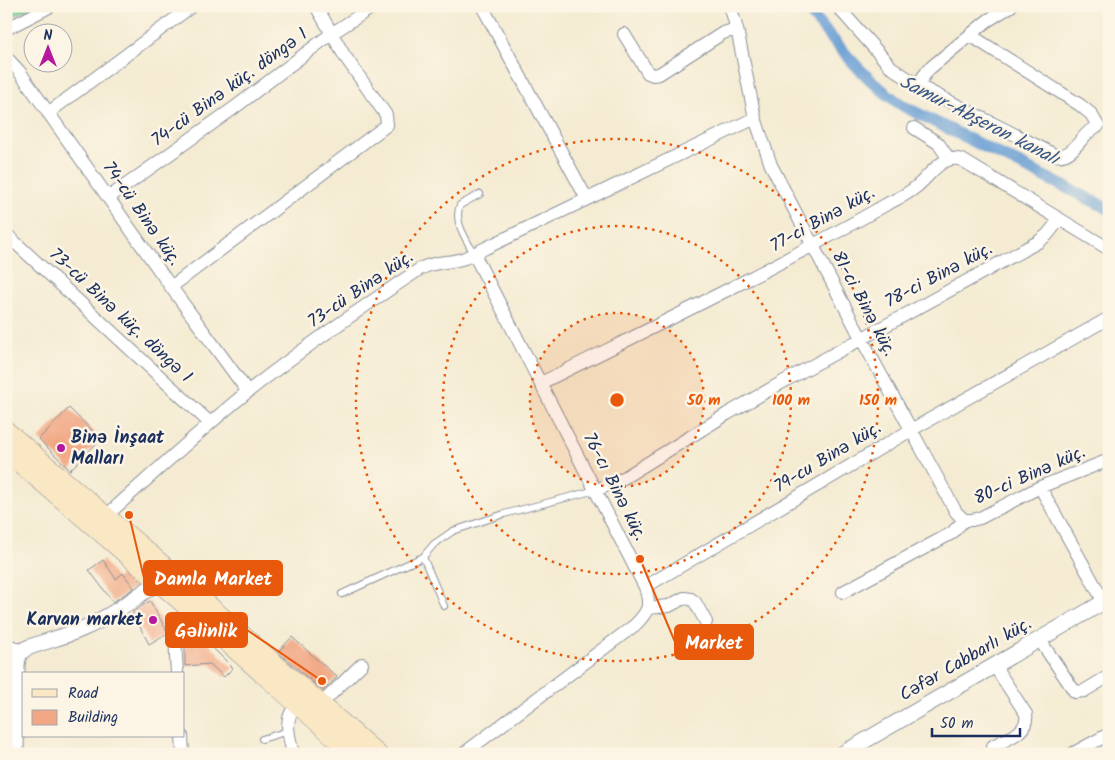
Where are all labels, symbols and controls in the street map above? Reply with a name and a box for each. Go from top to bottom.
street label: 74-cü Binə küç. döngə 1 [146,21,314,155]
north arrow [22,22,72,72]
text: N [44,25,53,47]
water label: Samur-Abşeron kanalı [894,68,1066,175]
street label: 74-cü Binə küç. [94,156,188,272]
street label: 77-ci Binə küç. [765,179,881,261]
street label: 78-ci Binə küç. [880,235,998,317]
street label: 73-cü Binə küç. döngə 1 [41,241,199,391]
street label: 73-cü Binə küç. [302,244,420,336]
street label: 81-ci Binə küç. [823,246,903,362]
text: 50 m [686,389,721,413]
text: 100 m [772,389,810,413]
text: 150 m [859,389,897,413]
centre of rings [608,391,626,409]
street label: 79-cu Binə küç. [769,414,887,502]
place label: Binə İnşaat Malları [71,424,165,474]
street label: 76-cı Binə küç. [574,428,654,546]
street label: 80-ci Binə küç. [969,438,1091,514]
marker: Binə İnşaat Malları [55,442,67,454]
callout: Damla Market [144,561,282,595]
text: Damla Market [154,565,272,595]
place label: Karvan market [27,606,144,635]
street label: Cəfər Cabbarlı küç. [894,610,1038,710]
callout: Gəlinlik [166,613,247,647]
marker: Karvan market [147,614,159,626]
text: Gəlinlik [175,617,238,647]
callout: Market [675,625,753,659]
text: Market [685,629,744,659]
legend [22,672,185,738]
text: Road [68,682,99,706]
scale bar [932,705,1020,737]
text: Building [68,706,118,730]
text: 50 m [940,712,974,736]

